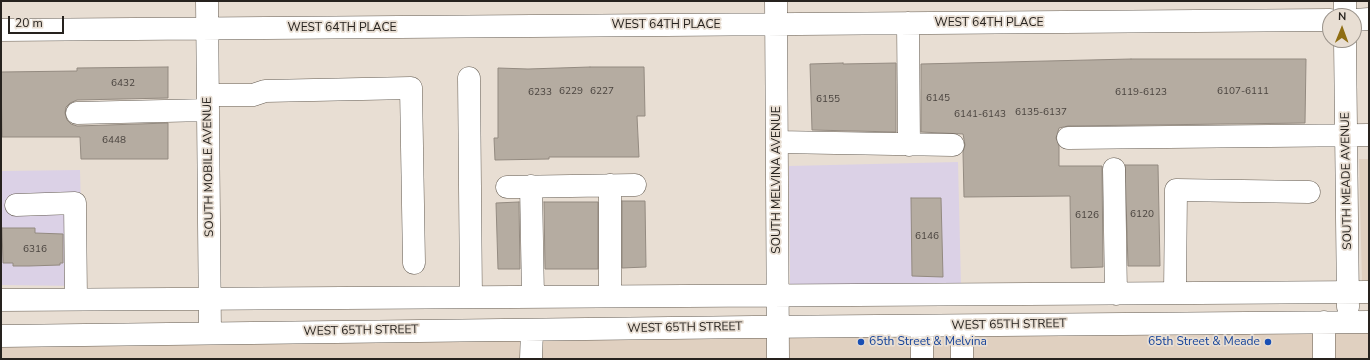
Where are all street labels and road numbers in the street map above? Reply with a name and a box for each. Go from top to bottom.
street label: WEST 64TH PLACE [935,16,1043,30]
street label: WEST 64TH PLACE [612,18,720,32]
street label: WEST 64TH PLACE [288,21,396,35]
street label: SOUTH MOBILE AVENUE [201,97,217,237]
street label: SOUTH MELVINA AVENUE [770,106,784,254]
street label: SOUTH MEADE AVENUE [1339,112,1355,250]
street label: WEST 65TH STREET [951,317,1067,333]
street label: WEST 65TH STREET [627,320,743,336]
street label: WEST 65TH STREET [303,323,419,339]

